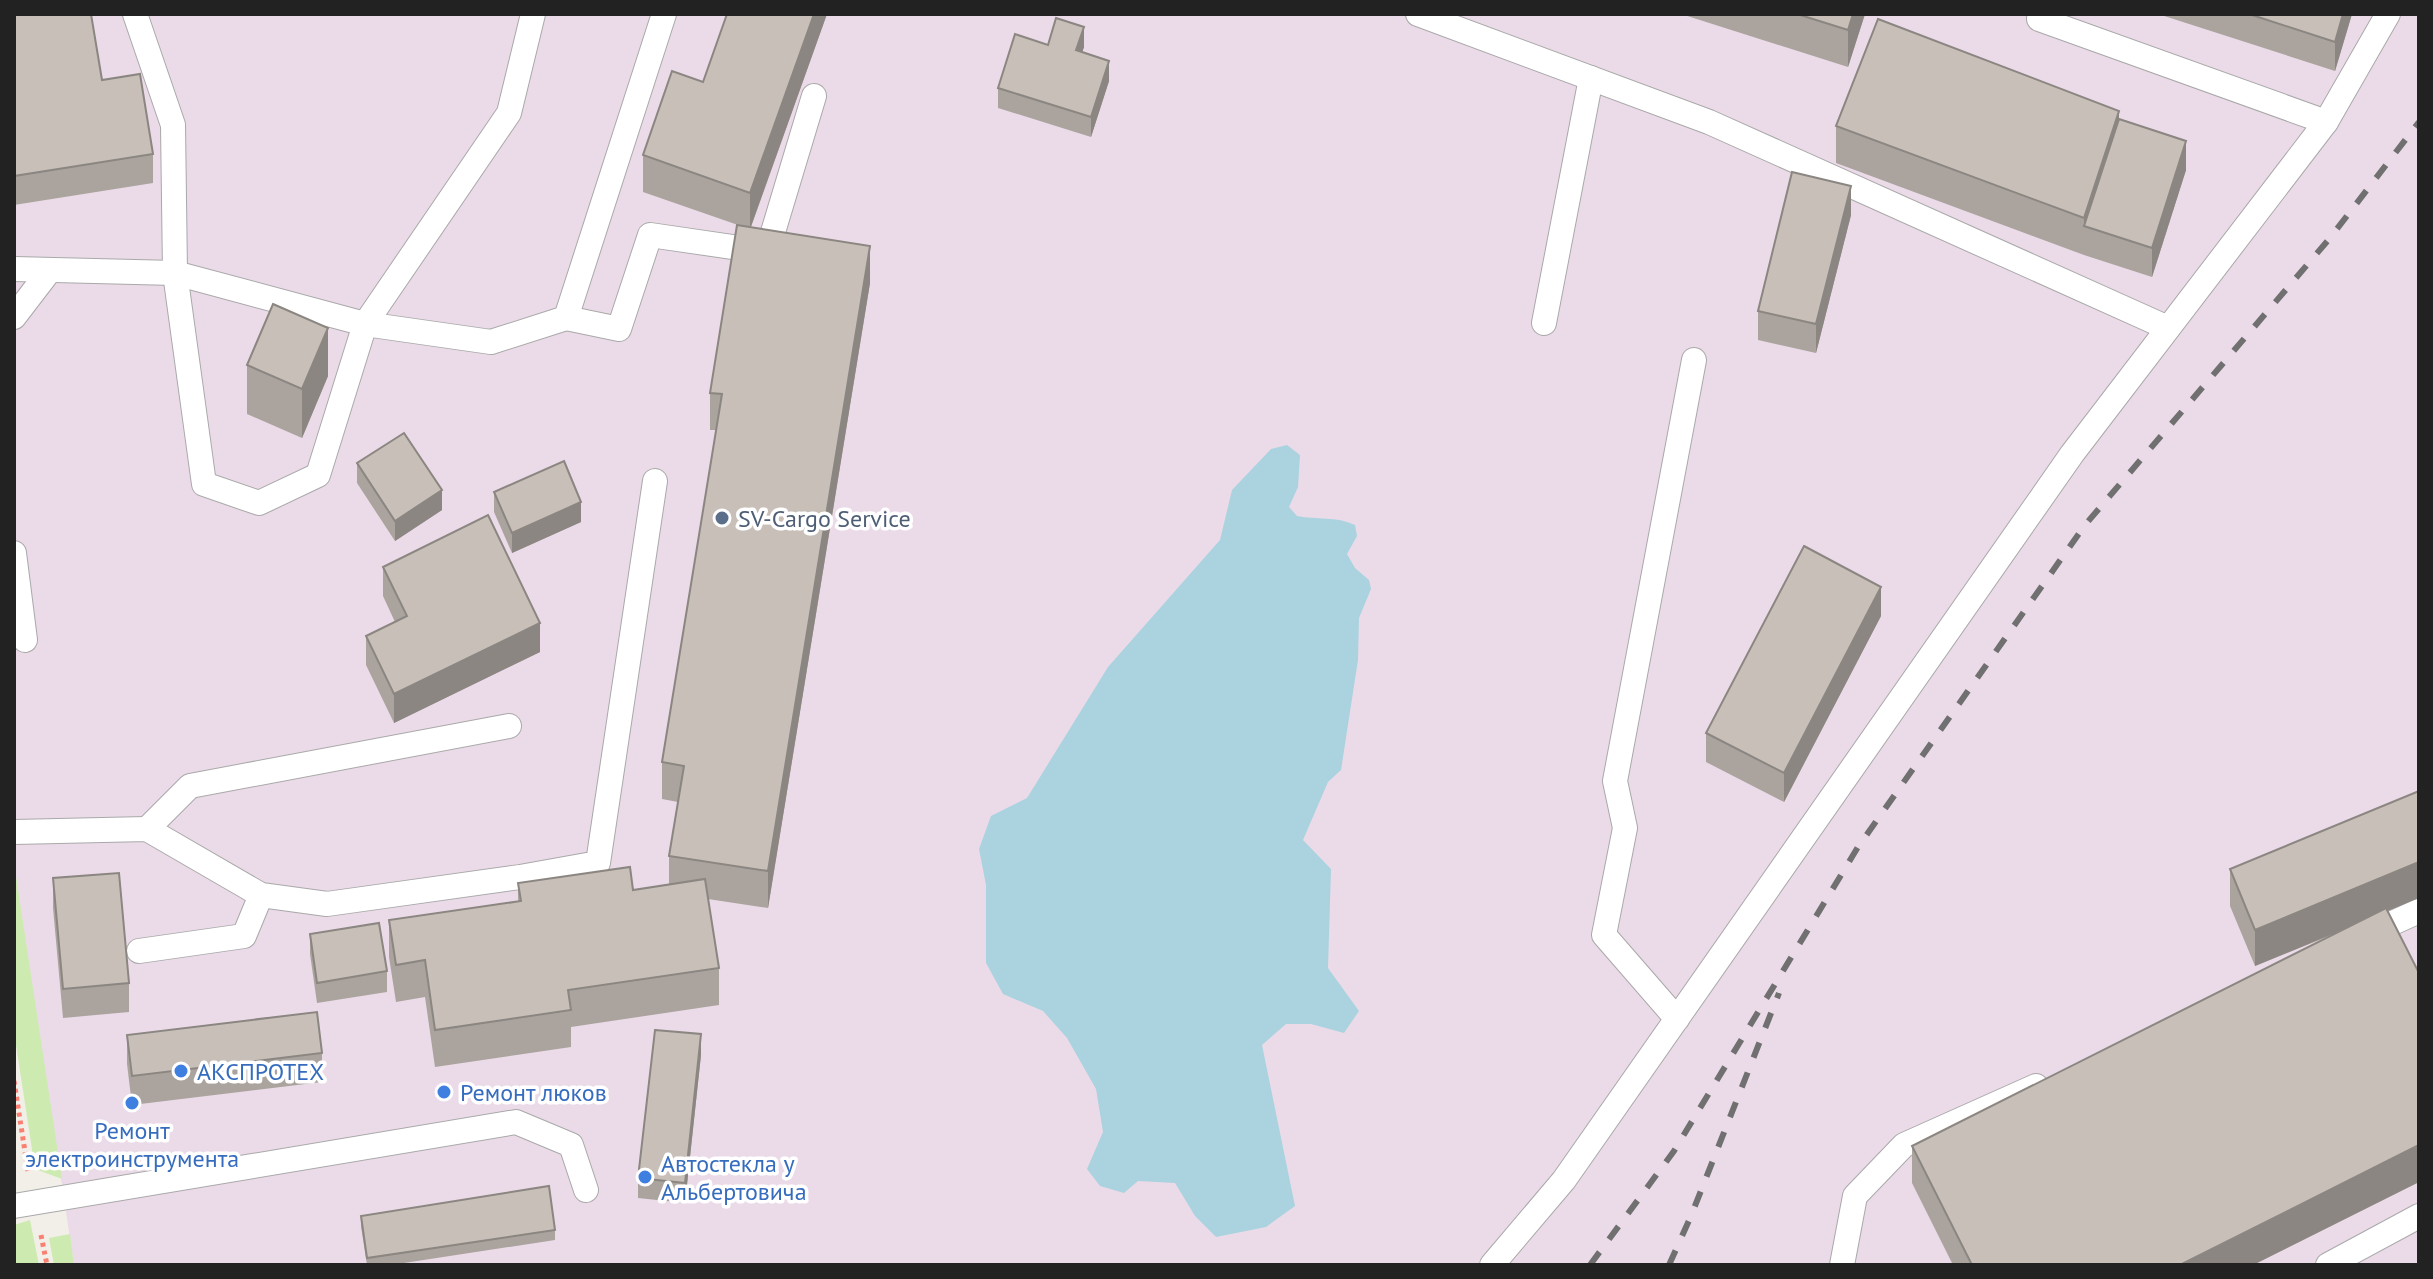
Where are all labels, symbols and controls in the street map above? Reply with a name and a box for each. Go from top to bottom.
place label: SV-Cargo Service [738,503,911,534]
marker: SV-Cargo Service [713,509,731,527]
place label: АКСПРОТЕХ [197,1056,324,1087]
marker: АКСПРОТЕХ [172,1062,190,1080]
place label: Ремонт люков [460,1077,607,1108]
marker: Ремонт люков [435,1083,453,1101]
marker: Ремонт электроинструмента [123,1094,141,1112]
place label: Ремонт электроинструмента [25,1115,239,1174]
place label: Автостекла у Альбертовича [661,1148,807,1207]
marker: Автостекла у Альбертовича [636,1168,654,1186]

